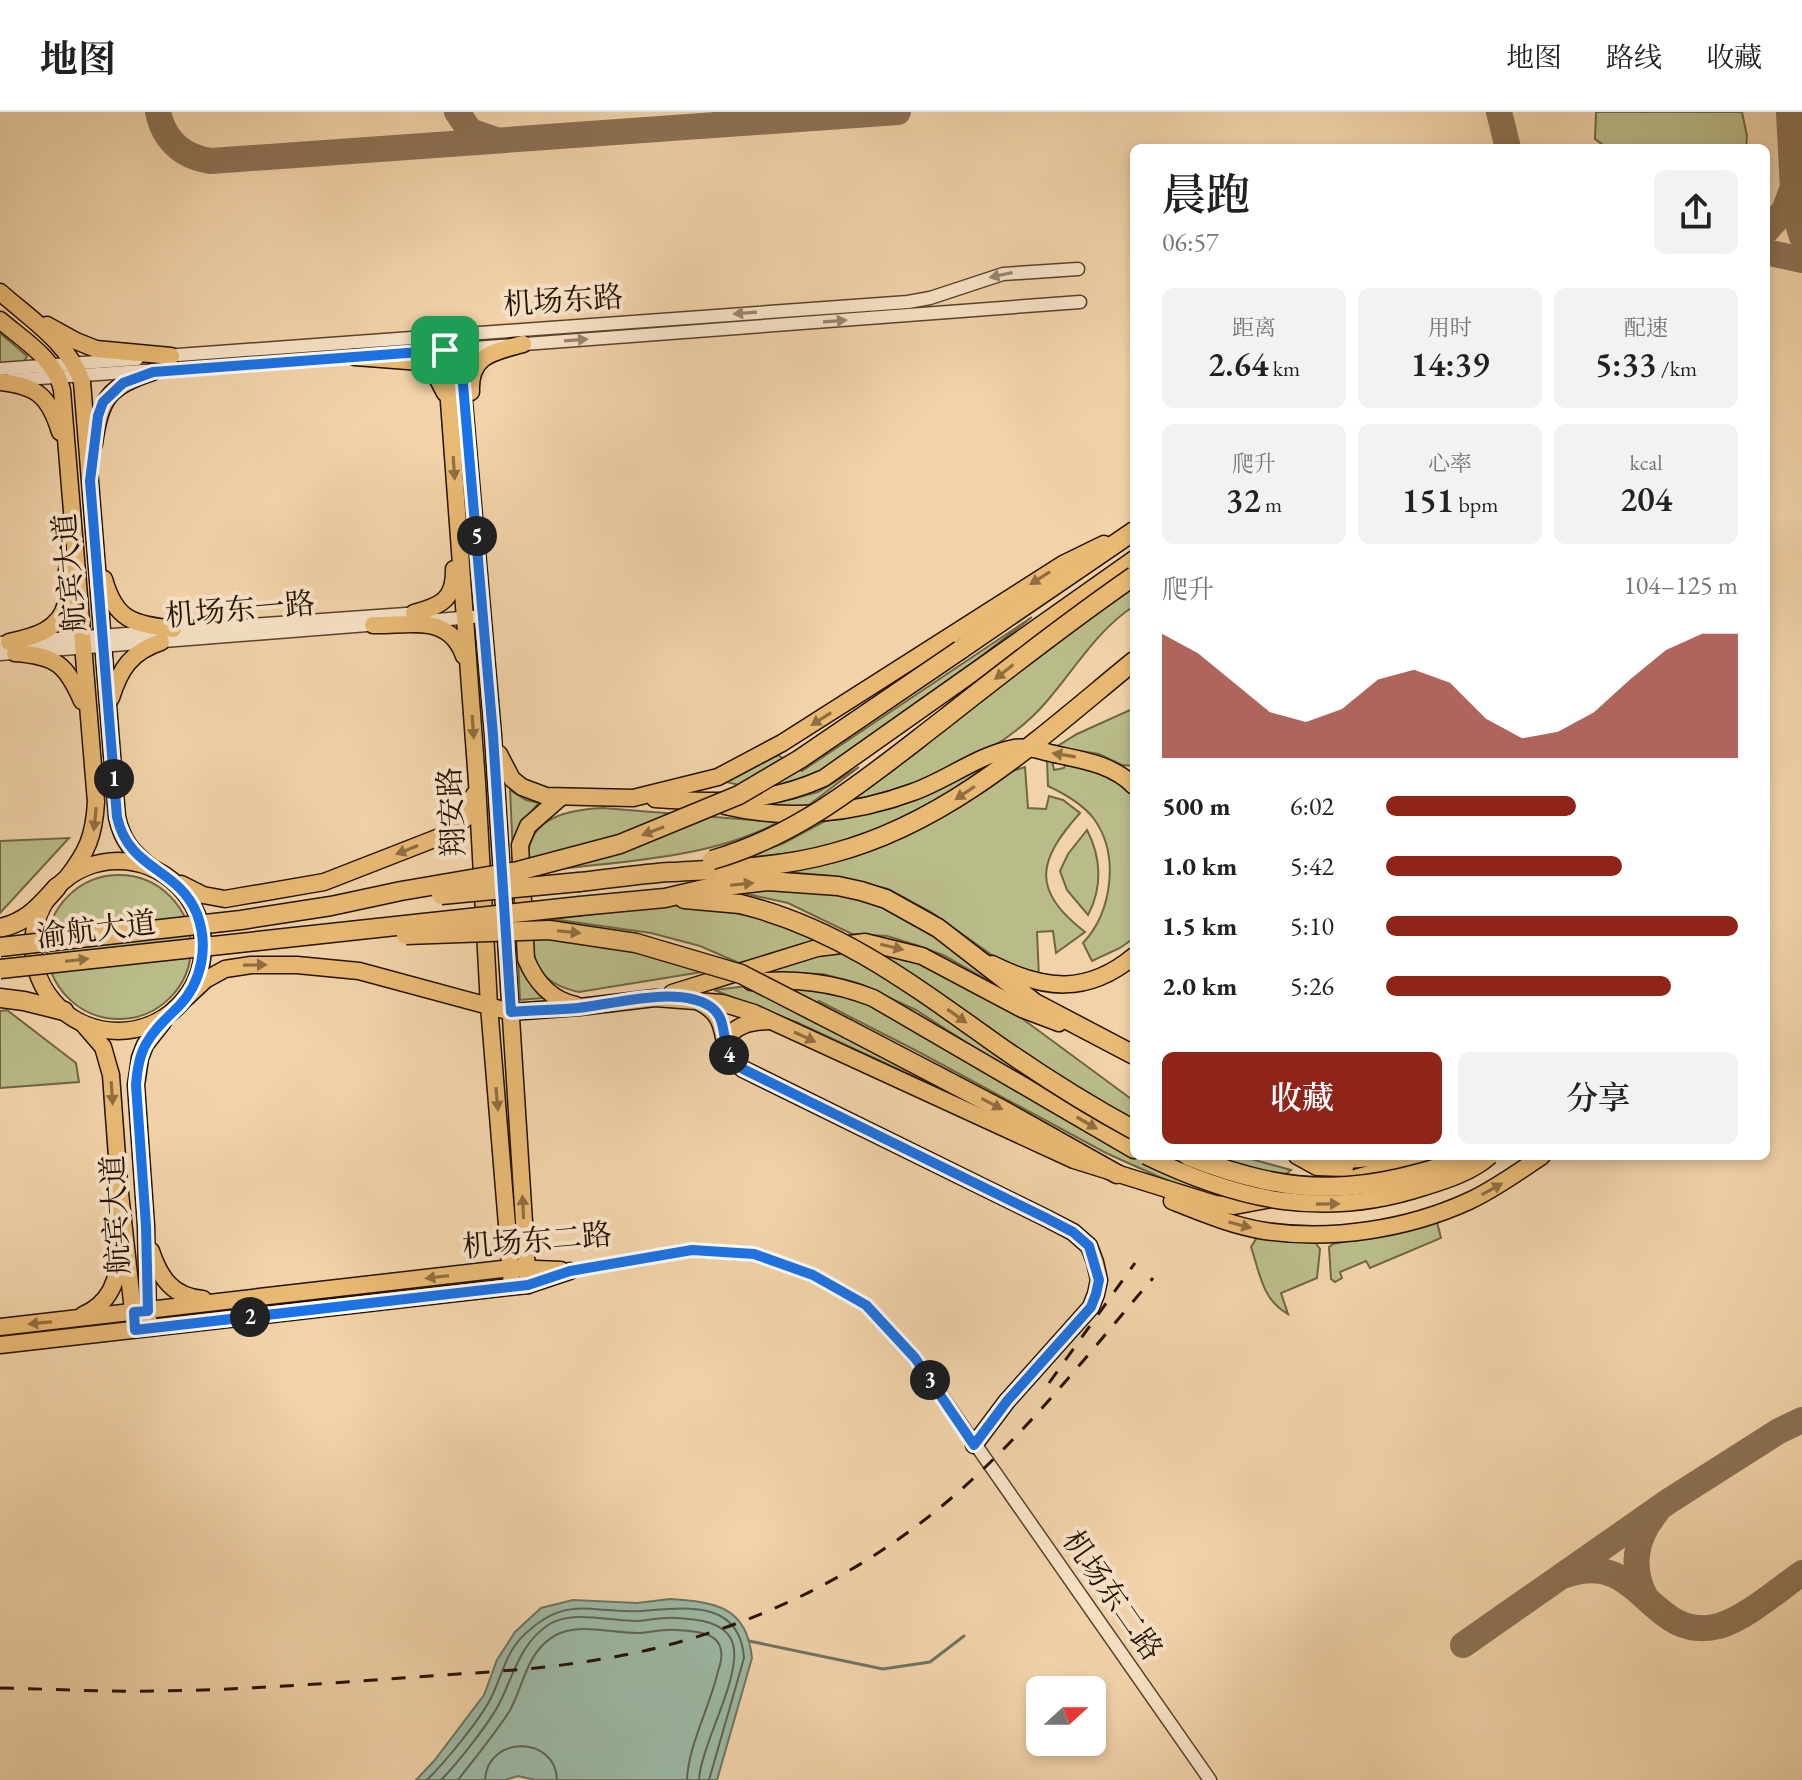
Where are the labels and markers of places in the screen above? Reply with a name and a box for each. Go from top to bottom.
pin [411,316,479,384]
pin: 5 [457,516,497,556]
pin: 1 [94,759,134,799]
pin: 4 [709,1035,749,1075]
pin: 2 [230,1297,270,1337]
pin: 3 [910,1360,950,1400]

